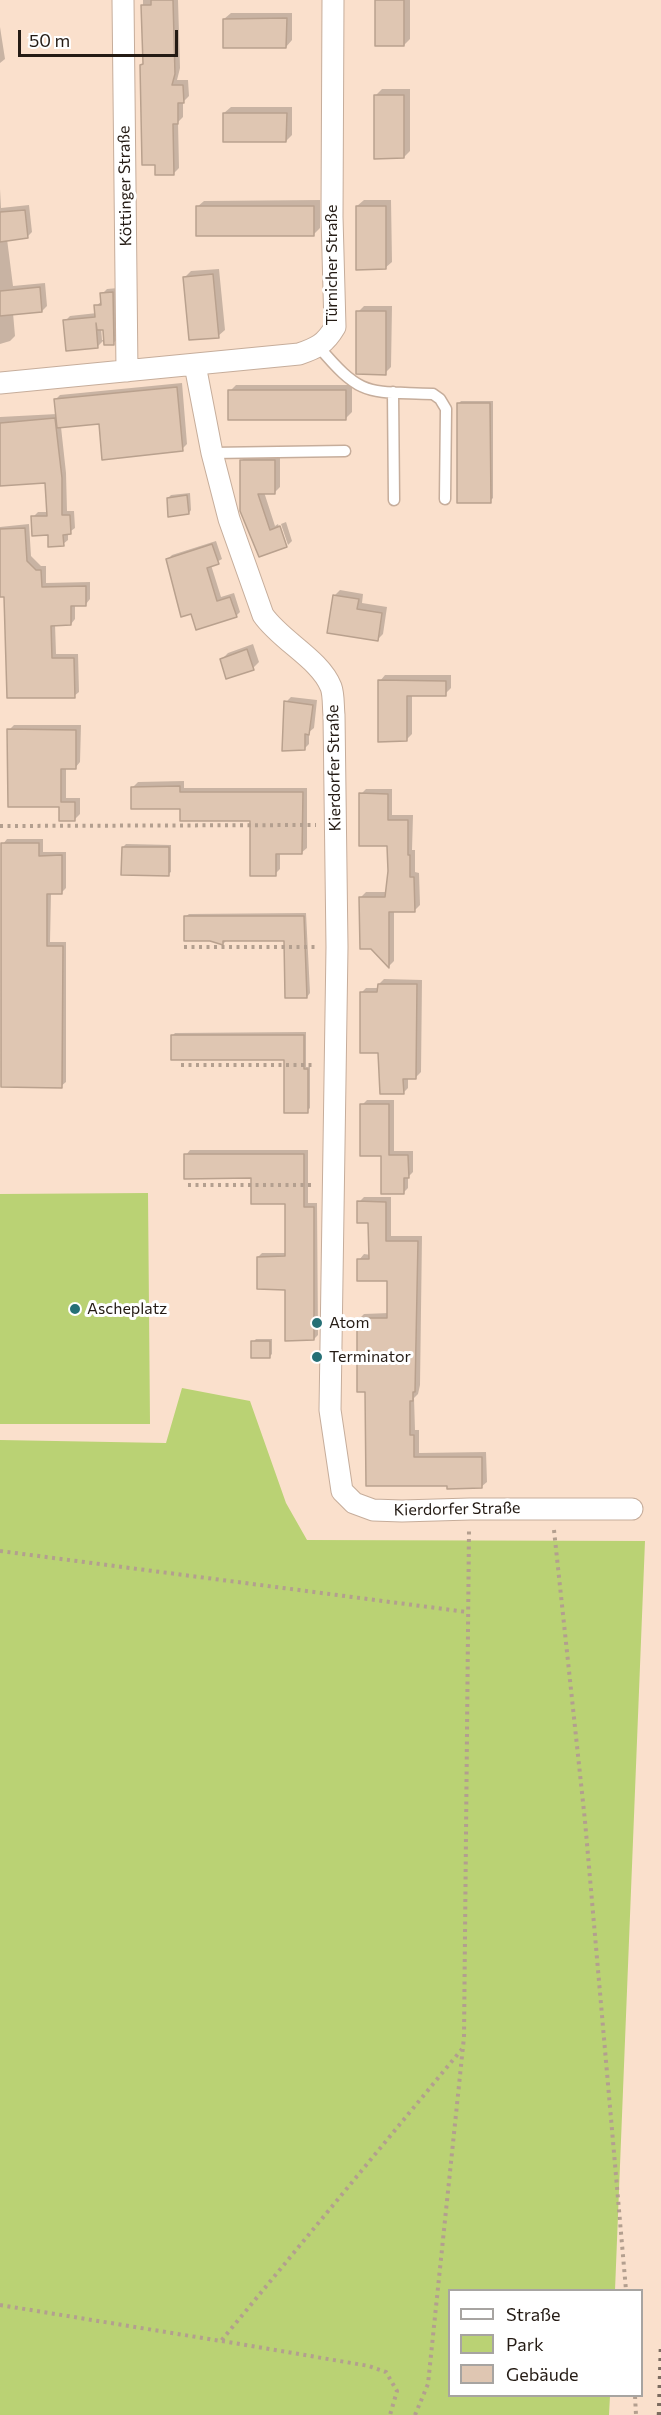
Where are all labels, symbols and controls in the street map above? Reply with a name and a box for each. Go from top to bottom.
scale bar [21,18,182,56]
text: 50 m [29,29,70,51]
street label: Köttinger Straße [114,125,136,247]
street label: Türnicher Straße [322,204,342,326]
street label: Kierdorfer Straße [323,704,345,832]
place label: Ascheplatz [87,1299,167,1319]
marker: Ascheplatz [68,1302,82,1316]
place label: Atom [329,1313,369,1333]
marker: Atom [310,1316,324,1330]
place label: Terminator [329,1347,411,1367]
marker: Terminator [310,1350,324,1364]
street label: Kierdorfer Straße [393,1498,521,1520]
legend [448,2289,643,2397]
text: Straße [506,2303,561,2325]
text: Park [506,2333,544,2355]
text: Gebäude [506,2363,579,2385]

